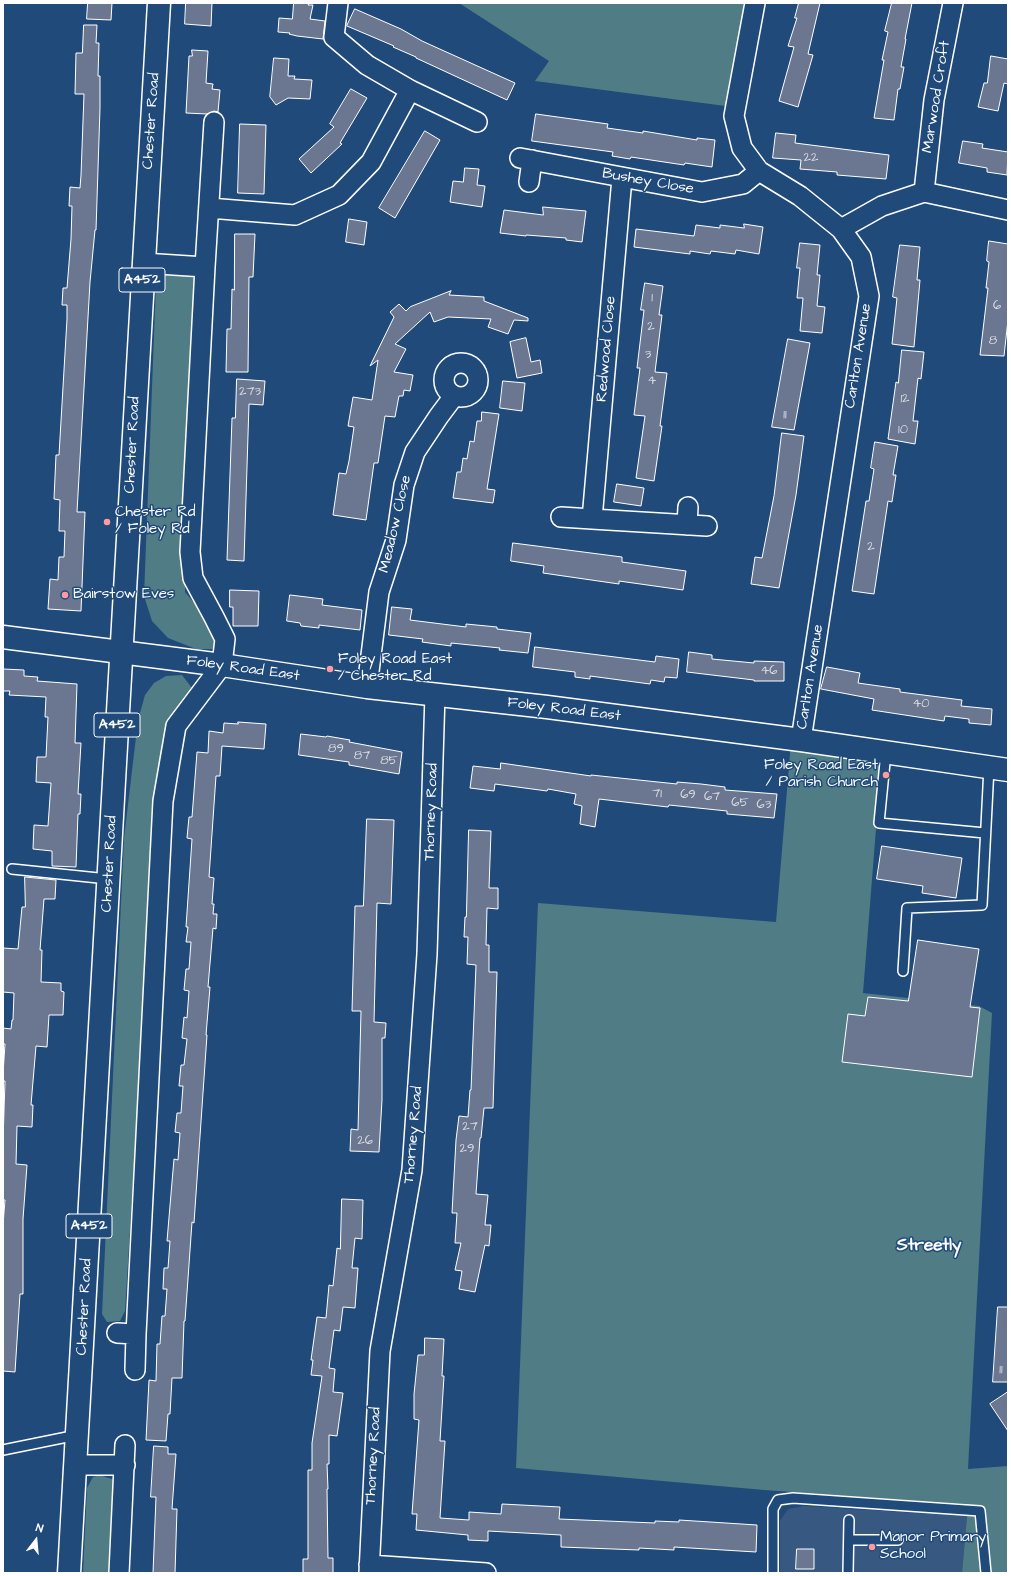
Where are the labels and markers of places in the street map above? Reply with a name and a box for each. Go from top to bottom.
place label: Chester Rd / Foley Rd [115,504,196,539]
marker: Chester Rd / Foley Rd [102,517,112,527]
place label: Bairstow Eves [73,586,174,604]
marker: Bairstow Eves [60,590,70,600]
place label: Foley Road East / Chester Rd [338,651,452,686]
marker: Foley Road East / Chester Rd [325,664,335,674]
place label: Foley Road East / Parish Church [764,757,878,792]
marker: Foley Road East / Parish Church [881,770,891,780]
place label: Manor Primary School [880,1529,986,1564]
marker: Manor Primary School [867,1542,877,1552]

